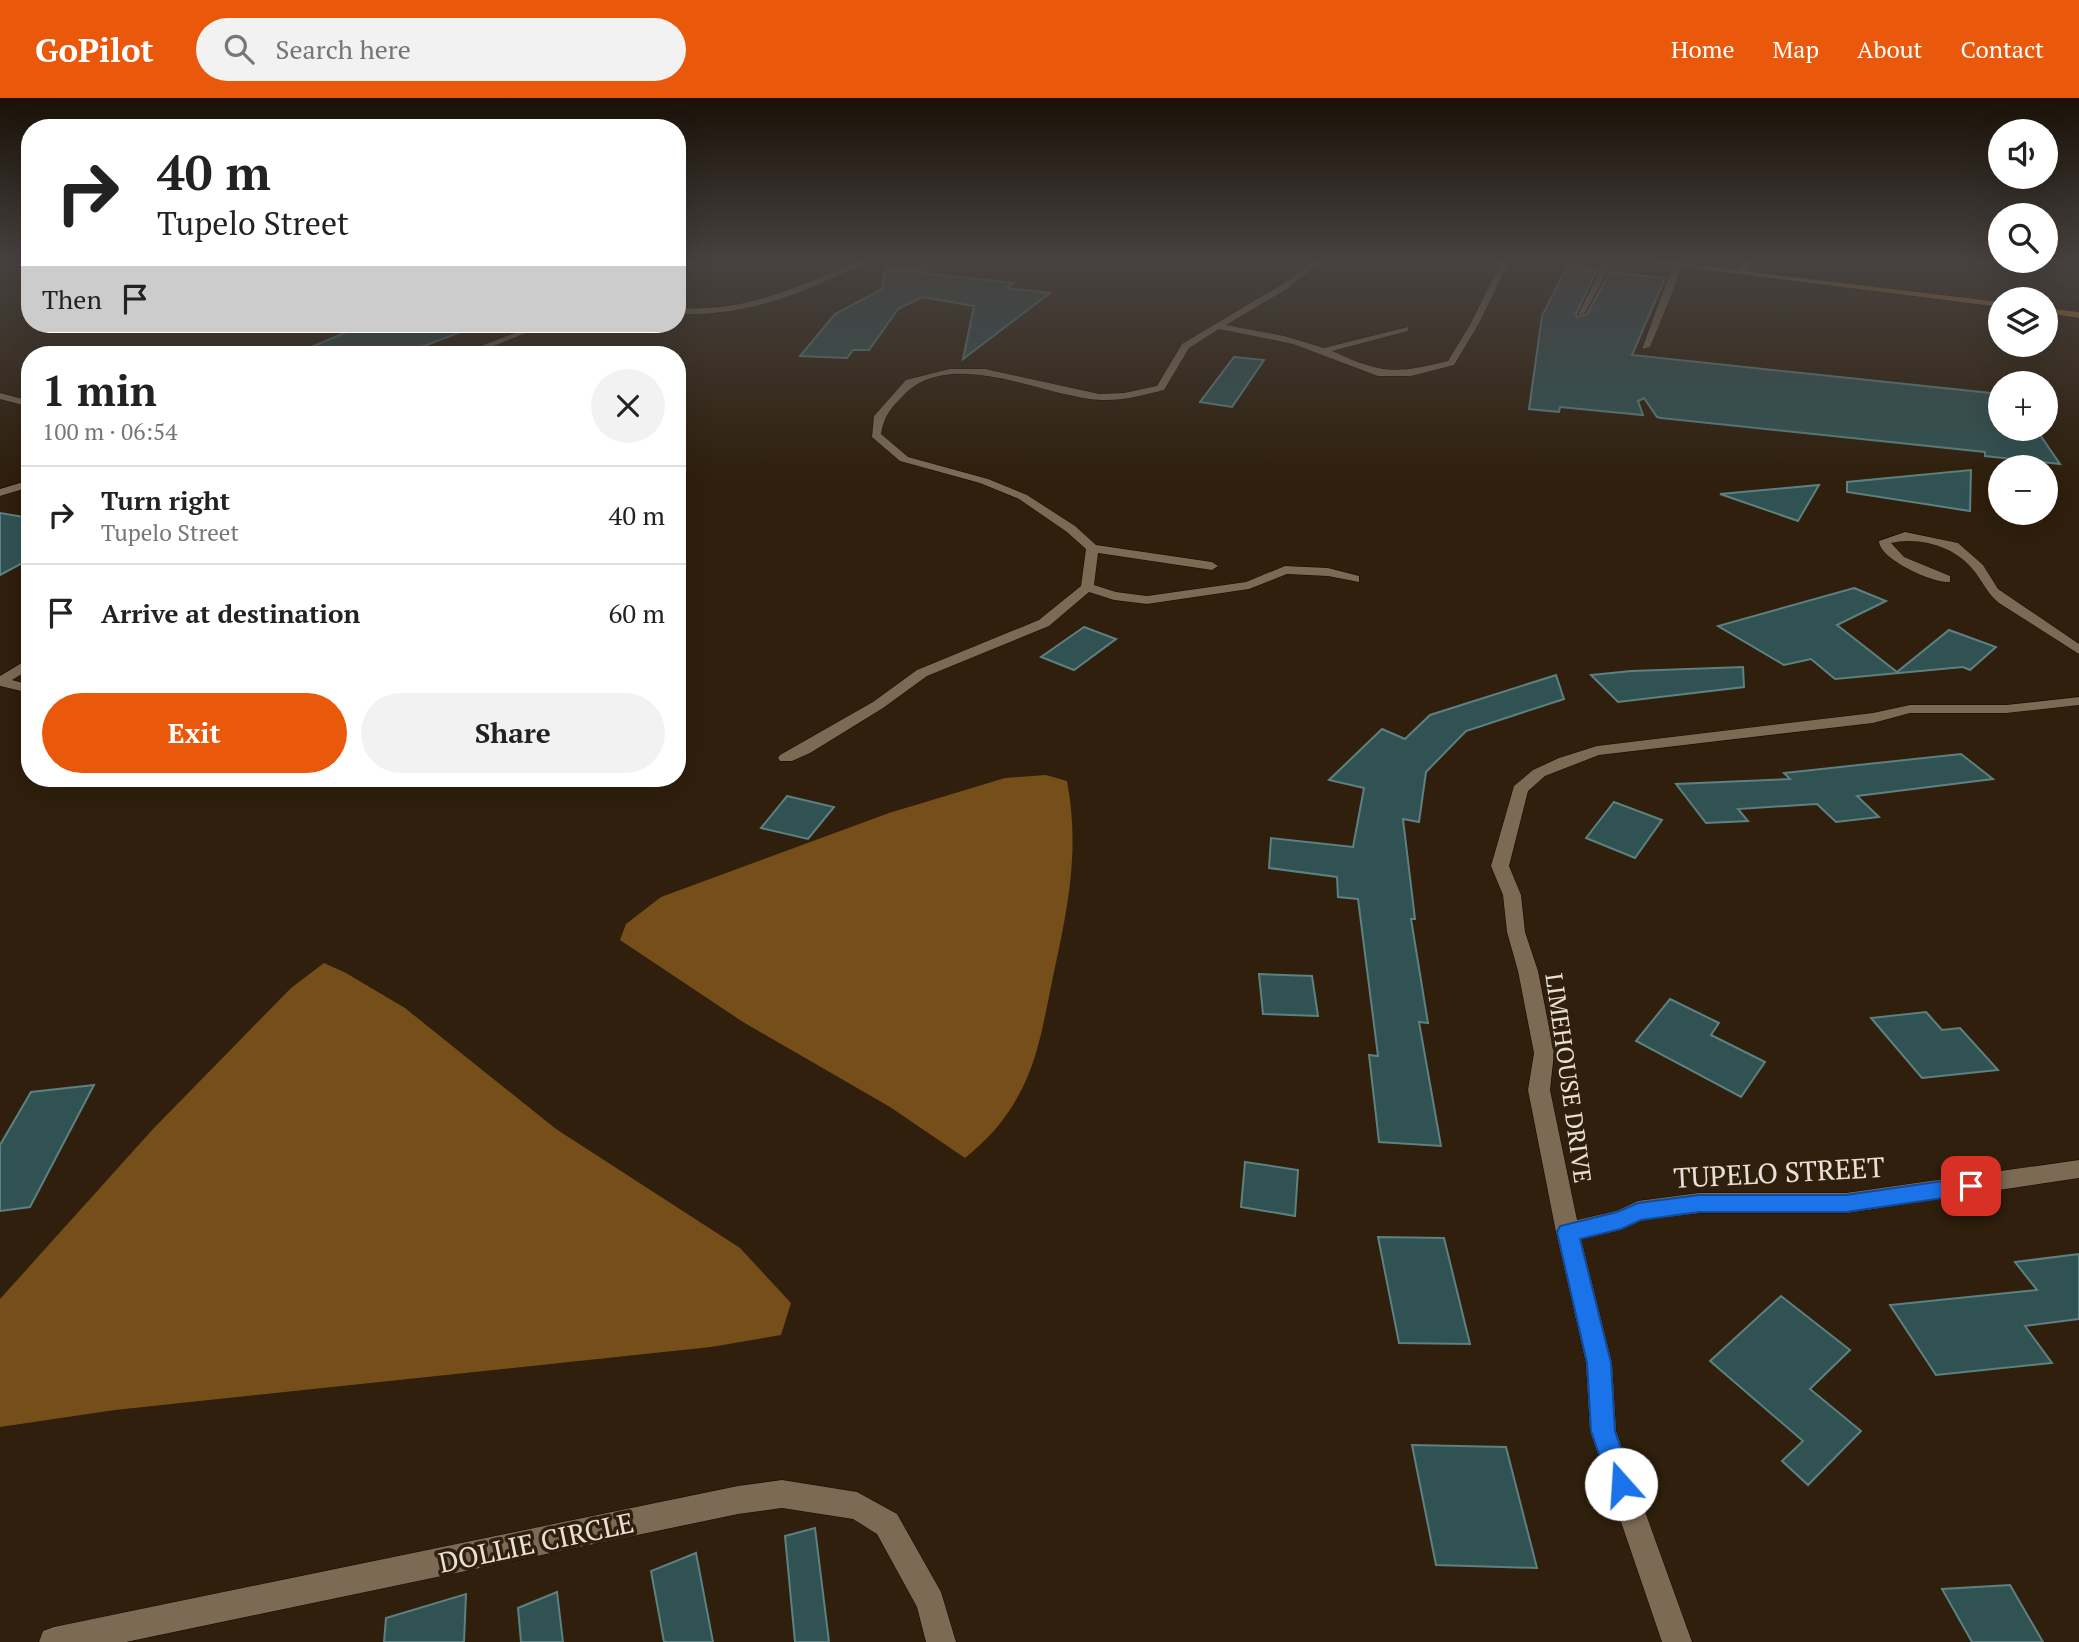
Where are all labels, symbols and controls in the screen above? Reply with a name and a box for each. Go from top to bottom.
search box [196,18,686,81]
text: GoPilot [35,28,154,71]
icon: search [220,30,258,68]
text: Search here [276,32,411,66]
text: Home [1671,33,1735,65]
text: Map [1773,33,1819,65]
text: About [1857,33,1923,65]
text: Contact [1961,33,2044,65]
map controls [1988,119,2058,525]
button: sound [1988,119,2058,189]
text: 40 m [157,139,271,204]
icon: right [42,147,133,238]
text: Tupelo Street [157,202,349,244]
button: search [1988,203,2058,273]
icon: arrive [116,280,154,318]
text: Then [42,282,102,316]
button: layers [1988,287,2058,357]
text: 1 min [42,362,157,418]
button: close [591,369,665,443]
button: + [1988,371,2058,441]
text: 100 m · 06:54 [42,416,177,447]
button: − [1988,455,2058,525]
text: Turn right [101,483,230,517]
icon: right [42,496,80,534]
text: 40 m [609,498,665,532]
text: Tupelo Street [101,517,239,548]
icon: arrive [42,594,80,632]
text: Arrive at destination [101,596,360,630]
text: 60 m [609,596,665,630]
button: Exit [42,693,347,773]
button: Share [361,693,665,773]
street label: LIMEHOUSE DRIVE [1538,971,1600,1185]
street label: TUPELO STREET [1672,1148,1886,1196]
pin [1941,1156,2001,1216]
icon: arrive [1952,1167,1990,1205]
position arrow [1584,1447,1658,1521]
street label: DOLLIE CIRCLE [435,1503,637,1581]

